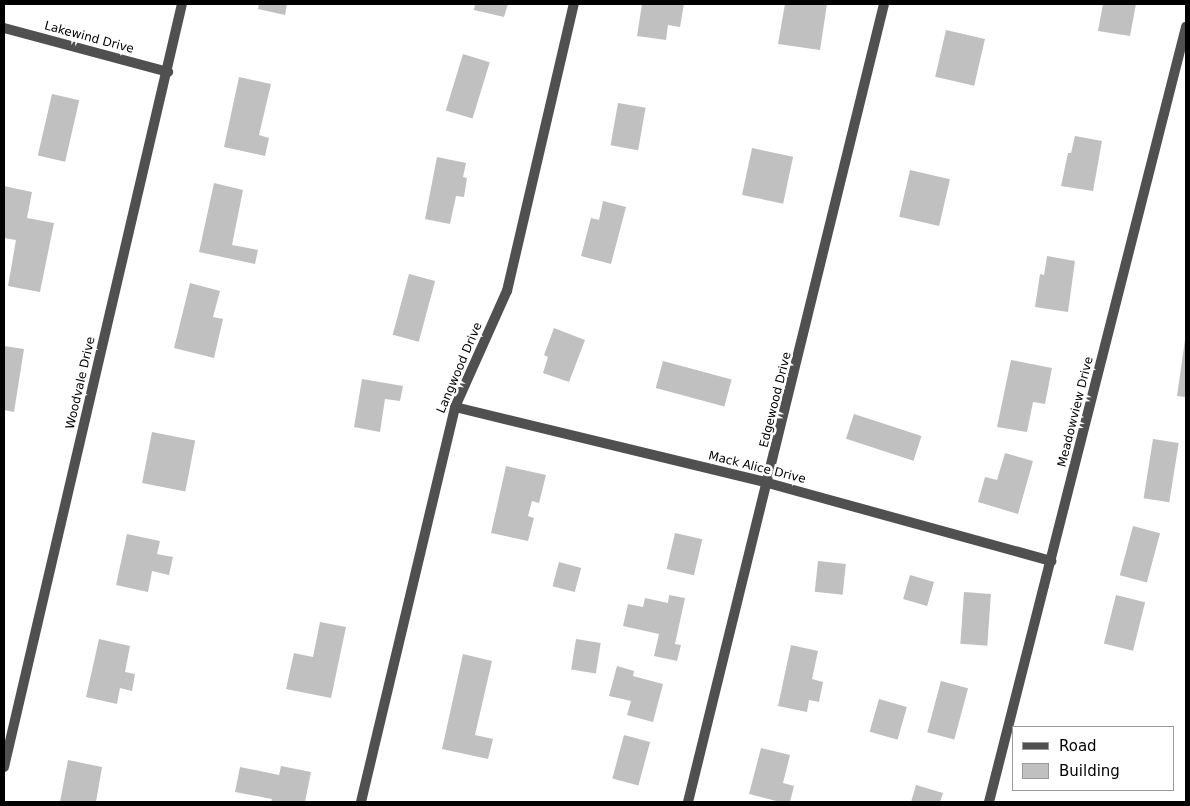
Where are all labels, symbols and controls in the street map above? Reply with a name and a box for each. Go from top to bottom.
street label: Lakewind Drive [43,19,135,57]
street label: Langwood Drive [434,320,486,416]
street label: Woodvale Drive [63,335,99,431]
street label: Edgewood Drive [757,351,795,449]
street label: Meadowview Drive [1055,355,1097,469]
street label: Mack Alice Drive [707,449,807,487]
legend [1012,726,1175,791]
text: Road [1059,737,1097,755]
text: Building [1059,762,1120,780]

